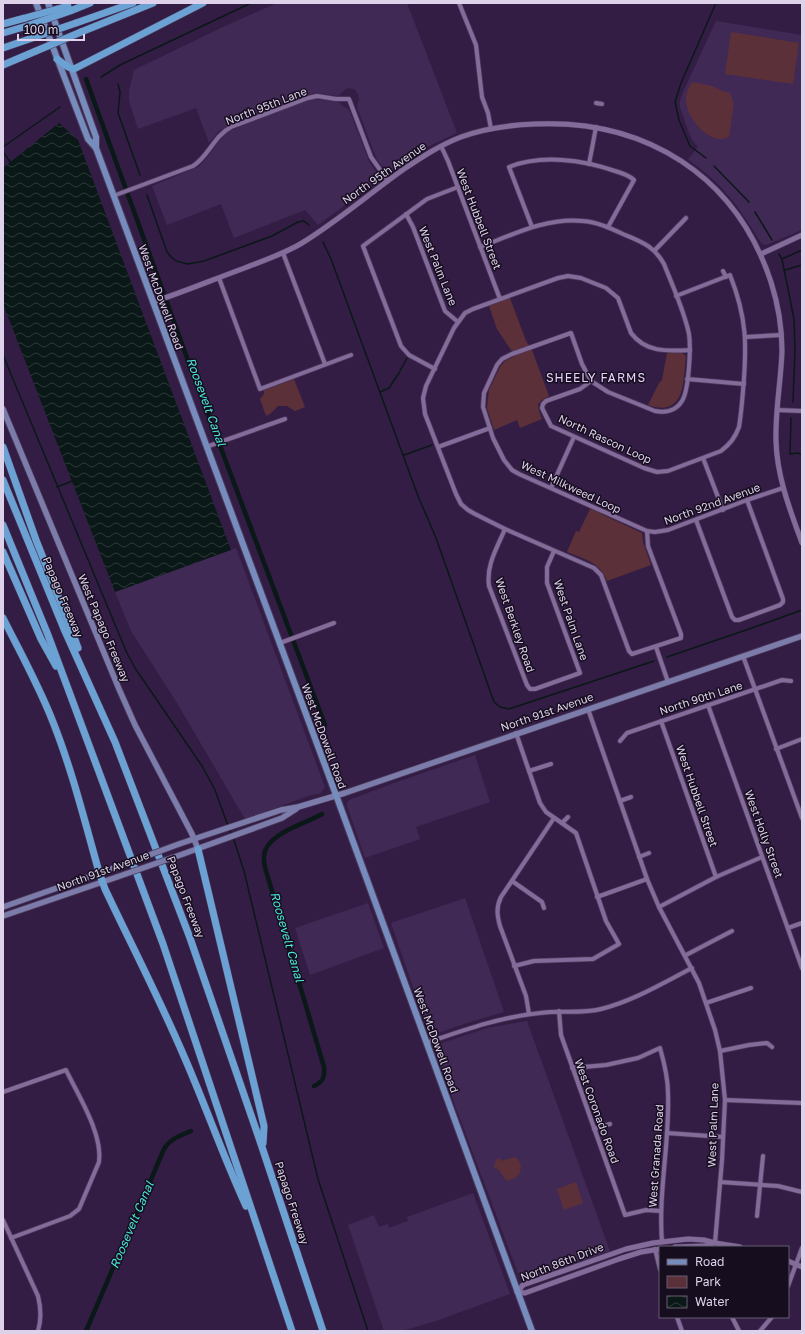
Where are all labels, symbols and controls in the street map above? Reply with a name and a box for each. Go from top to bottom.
scale bar [18,16,84,42]
text: 100 m [24,22,58,37]
street label: North 95th Lane [223,84,308,127]
street label: North 95th Avenue [339,139,428,206]
street label: West Hubbell Street [454,167,505,271]
street label: West Palm Lane [417,224,460,307]
street label: West McDowell Road [136,242,187,351]
water label: Roosevelt Canal [183,355,230,449]
district label: SHEELY FARMS [546,370,646,385]
street label: North Rascon Loop [557,411,654,466]
street label: West Milkweed Loop [519,458,624,516]
street label: North 92nd Avenue [662,480,762,527]
street label: Papago Freeway [41,554,86,639]
street label: West Papago Freeway [76,572,133,684]
street label: West Berkley Road [493,576,538,674]
street label: West Palm Lane [552,578,591,662]
street label: North 90th Lane [658,678,744,717]
street label: West McDowell Road [299,681,350,790]
street label: North 91st Avenue [499,690,595,733]
street label: West Hubbell Street [674,743,721,848]
street label: West Holly Street [743,788,786,880]
street label: North 91st Avenue [55,848,151,893]
street label: Papago Freeway [165,854,208,940]
water label: Roosevelt Canal [267,890,308,985]
street label: West McDowell Road [411,985,462,1094]
street label: West Coronado Road [572,1057,622,1165]
street label: West Palm Lane [705,1083,720,1167]
street label: West Granada Road [645,1104,666,1208]
street label: Papago Freeway [273,1160,312,1246]
water label: Roosevelt Canal [106,1178,157,1271]
street label: North 86th Drive [518,1240,605,1283]
legend [659,1246,789,1318]
text: Road [695,1254,724,1269]
text: Park [695,1274,721,1289]
text: Water [695,1294,729,1309]

